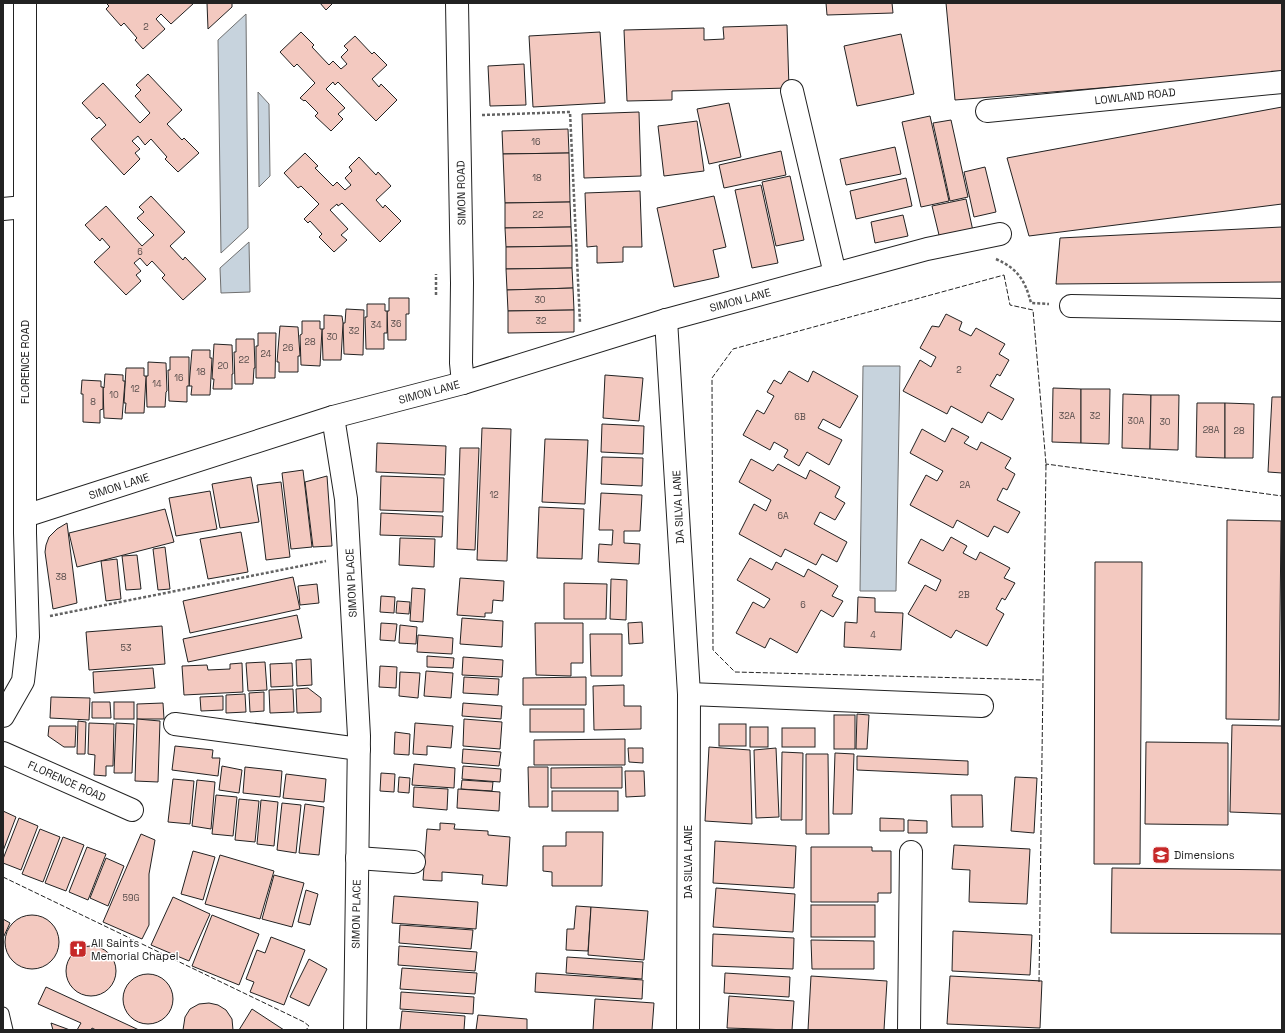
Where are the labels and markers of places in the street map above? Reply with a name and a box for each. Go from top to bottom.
school or university icon: Dimensions [1151,845,1171,865]
place label: Dimensions [1174,848,1235,862]
place label: All Saints Memorial Chapel [91,936,178,963]
church icon: All Saints Memorial Chapel [68,939,88,959]

